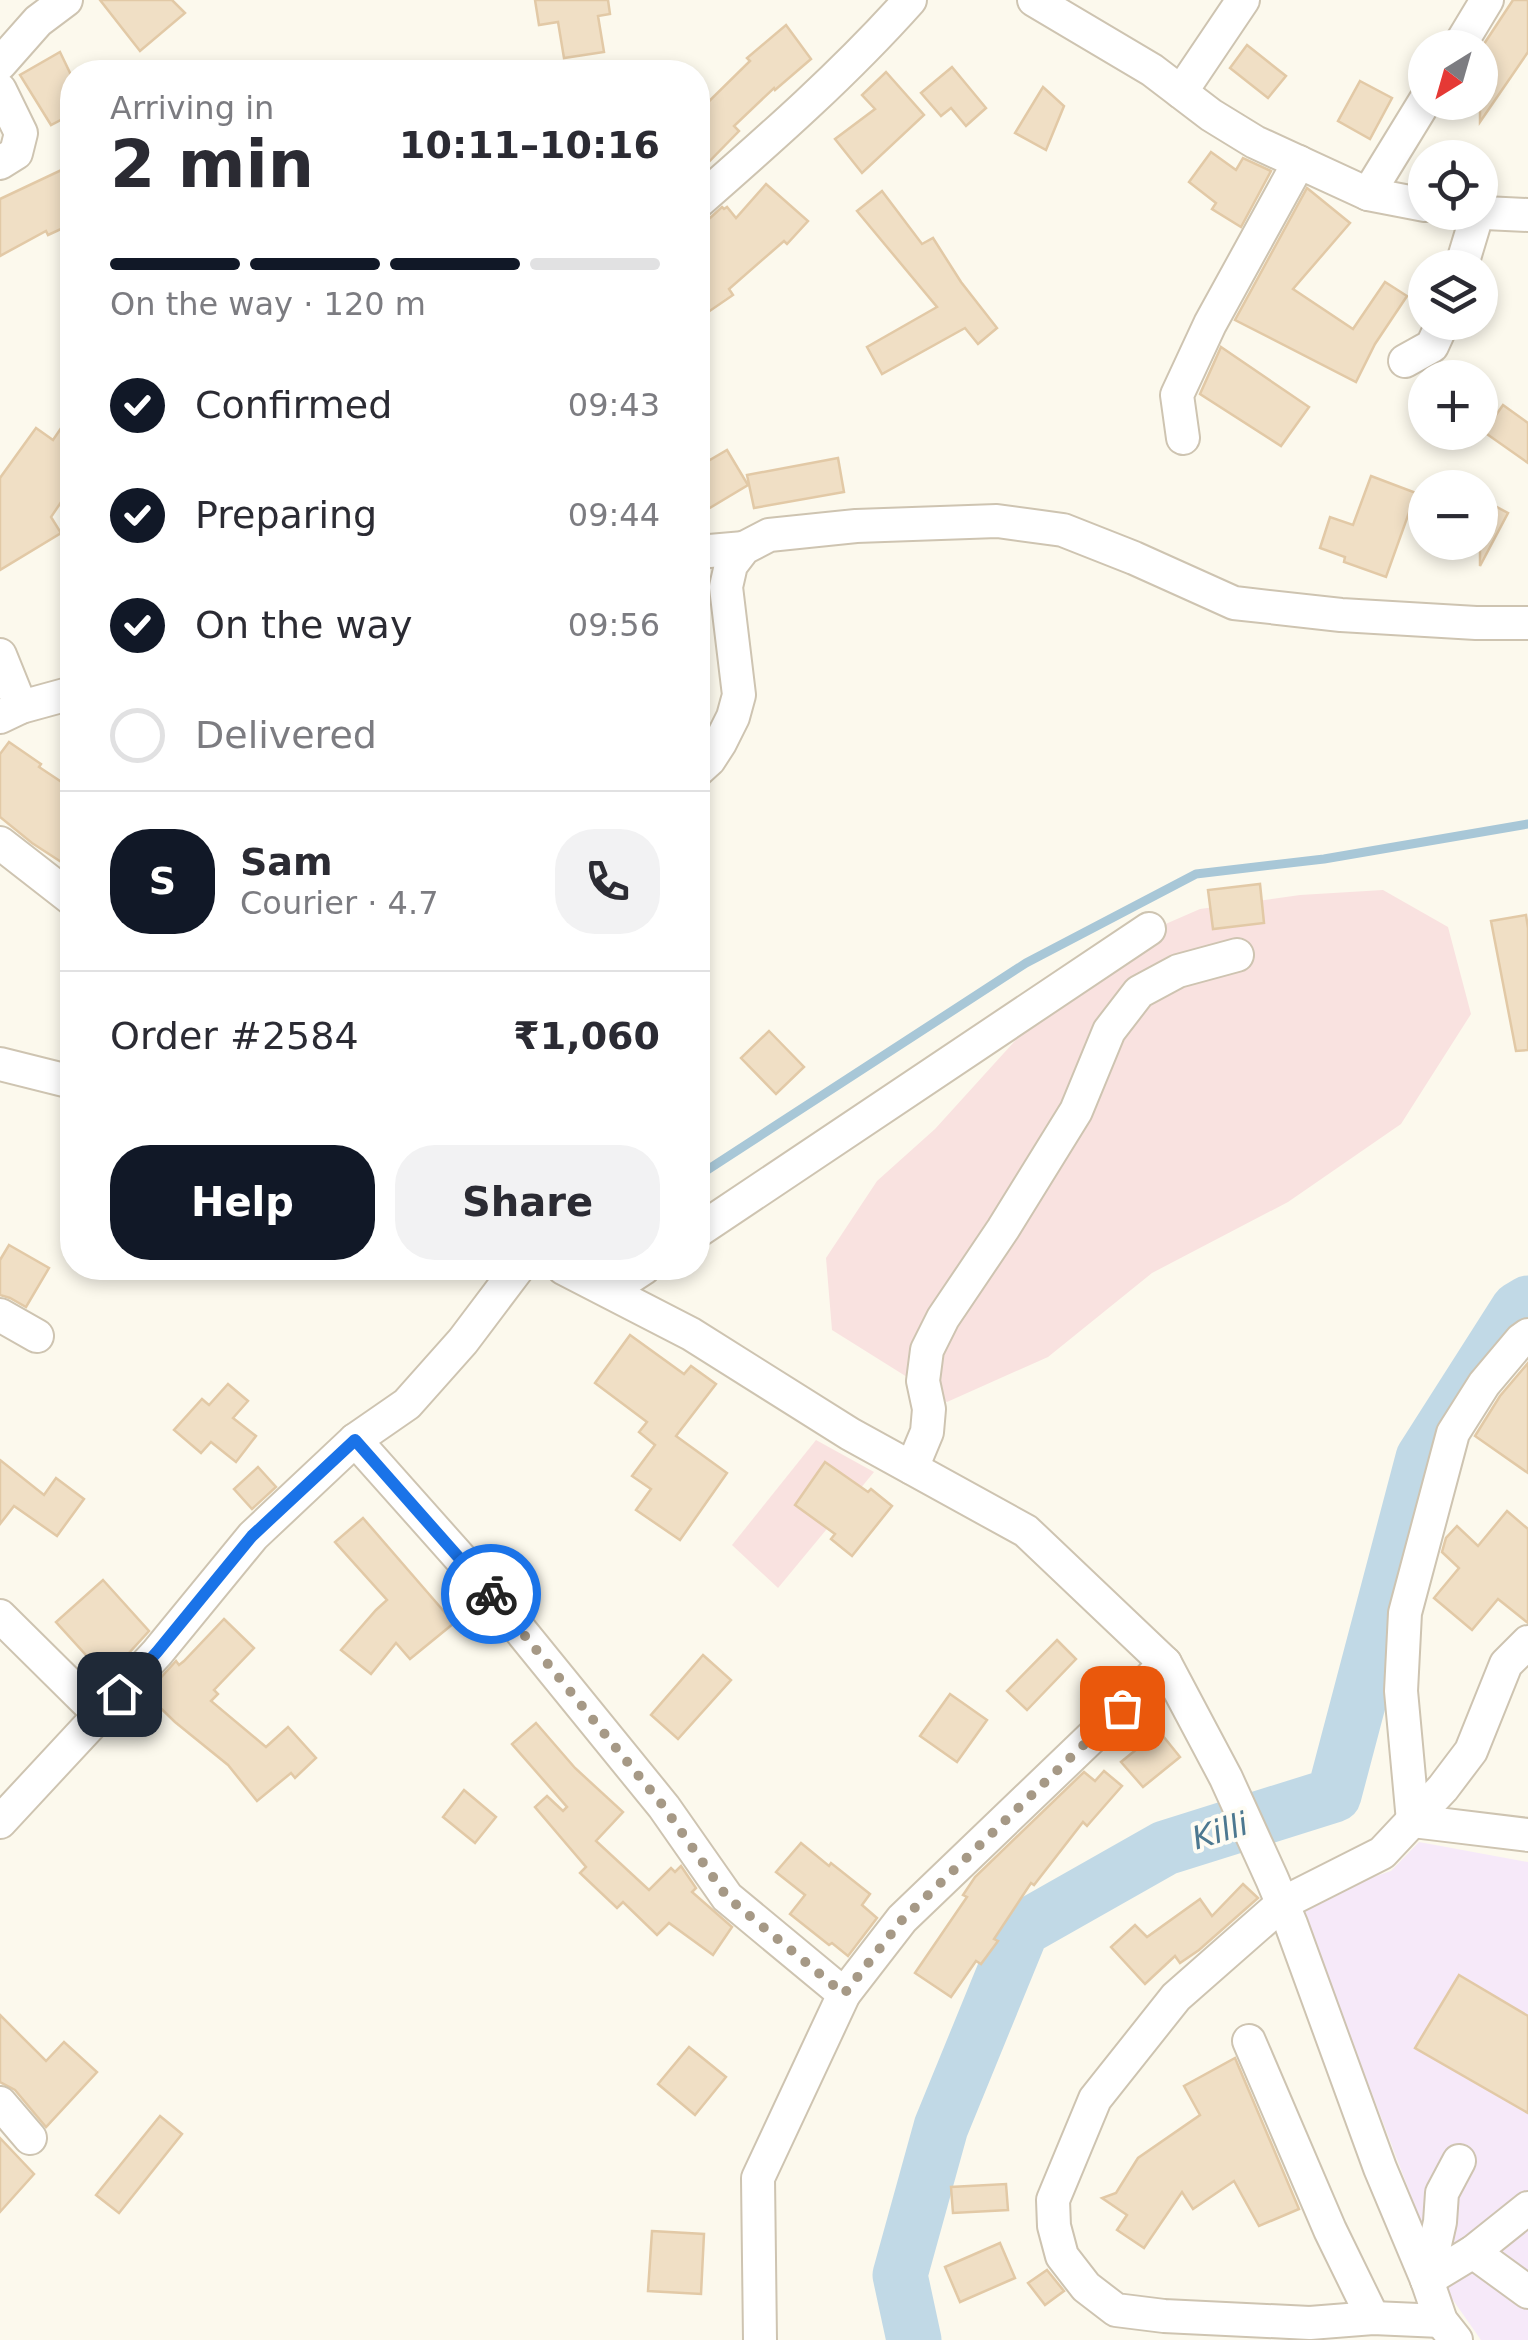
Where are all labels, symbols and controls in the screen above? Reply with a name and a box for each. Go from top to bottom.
north arrow [1408,30,1498,120]
map controls [1408,30,1498,560]
text: Arriving in [110,89,274,127]
text: 10:11–10:16 [399,123,660,167]
text: 2 min [110,127,314,202]
button: locate [1408,140,1498,230]
button: layers [1408,250,1498,340]
text: On the way · 120 m [110,285,426,323]
button: + [1408,360,1498,450]
icon: check [110,378,165,433]
text: Confirmed [195,383,392,427]
text: 09:43 [568,386,660,424]
button: − [1408,470,1498,560]
icon: check [110,488,165,543]
text: Preparing [195,493,377,537]
text: 09:44 [568,496,660,534]
icon: check [110,598,165,653]
text: On the way [195,603,412,647]
text: 09:56 [568,606,660,644]
text: Delivered [195,713,377,757]
button: phone [555,829,660,934]
text: Sam [240,840,333,884]
text: S [149,859,176,903]
text: Courier · 4.7 [240,884,439,922]
text: Order #2584 [110,1014,359,1058]
text: ₹1,060 [513,1014,660,1058]
button: Help [110,1145,375,1260]
button: Share [395,1145,660,1260]
courier [441,1544,541,1644]
icon: bike [464,1567,519,1622]
pin [77,1652,162,1737]
pin [1080,1666,1165,1751]
icon: home [92,1667,147,1722]
icon: bag [1095,1681,1150,1736]
water label: Killi [1187,1805,1253,1857]

